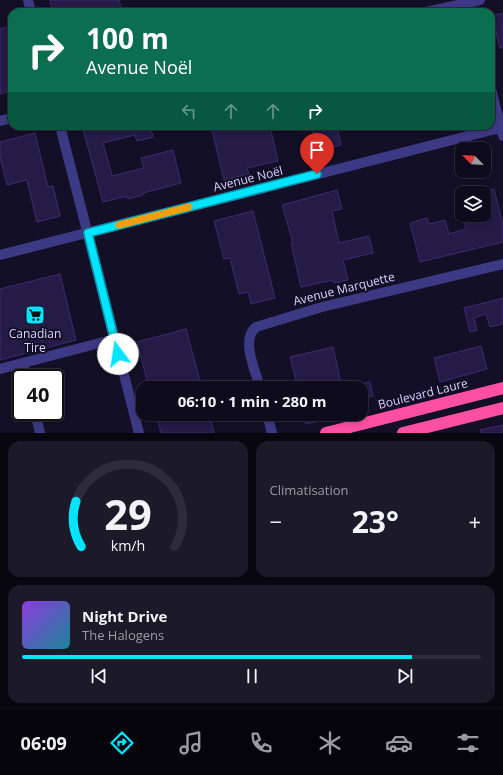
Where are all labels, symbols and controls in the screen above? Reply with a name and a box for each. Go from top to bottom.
text: 100 m [86,19,169,57]
icon: right [20,24,72,76]
text: Avenue Noël [86,55,192,79]
icon: left [178,100,200,122]
icon: ahead [220,100,242,122]
icon: ahead [262,100,284,122]
icon: right [304,100,326,122]
pin [300,133,334,174]
icon: arrive [306,139,328,161]
north arrow [455,142,491,178]
map controls [455,142,491,222]
street label: Avenue Noël [211,162,284,195]
button: layers [455,186,491,222]
street label: Avenue Marquette [291,268,397,309]
supermarket icon: Canadian Tire [24,304,46,326]
place label: Canadian Tire [9,325,61,356]
position arrow [97,333,139,375]
speed limit sign: 40 [12,369,64,421]
street label: Boulevard Laure [376,374,470,413]
text: 06:10 · 1 min · 280 m [178,391,326,411]
text: Climatisation [270,481,349,499]
text: 29 [104,486,152,542]
text: 23° [352,501,399,542]
text: − [270,506,282,536]
text: + [468,506,481,536]
text: km/h [110,536,145,555]
text: Night Drive [82,606,167,626]
text: The Halogens [82,626,164,644]
icon: previous [88,665,110,687]
icon: pause [241,665,263,687]
icon: next [394,665,416,687]
icon: directions [108,729,136,757]
icon: music [177,729,205,757]
icon: phone [247,729,275,757]
icon: climate [316,729,344,757]
icon: car [385,729,413,757]
icon: filters [454,729,482,757]
text: 06:09 [21,731,67,755]

